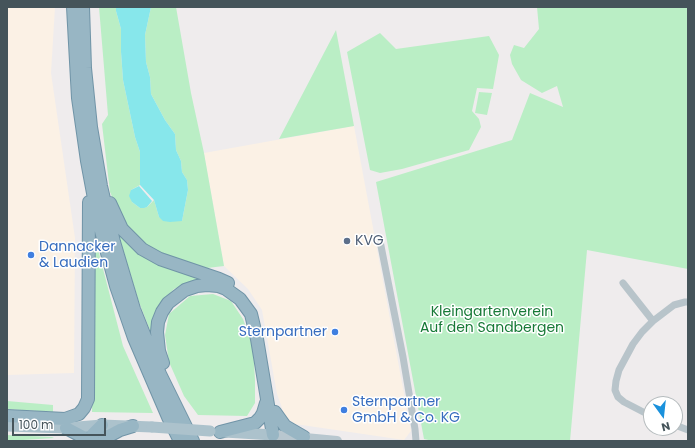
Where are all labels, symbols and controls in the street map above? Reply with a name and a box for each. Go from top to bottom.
place label: KVG [355,233,384,249]
marker: KVG [342,236,352,246]
place label: Dannacker & Laudien [39,239,115,272]
marker: Dannacker & Laudien [26,250,36,260]
park label: Kleingartenverein Auf den Sandbergen [420,304,564,336]
place label: Sternpartner [239,324,327,340]
marker: Sternpartner [330,327,340,337]
place label: Sternpartner GmbH & Co. KG [352,394,460,426]
north arrow [643,396,683,436]
marker: Sternpartner GmbH & Co. KG [339,405,349,415]
scale bar [14,410,108,436]
text: 100 m [19,416,53,433]
text: N [660,418,672,435]

